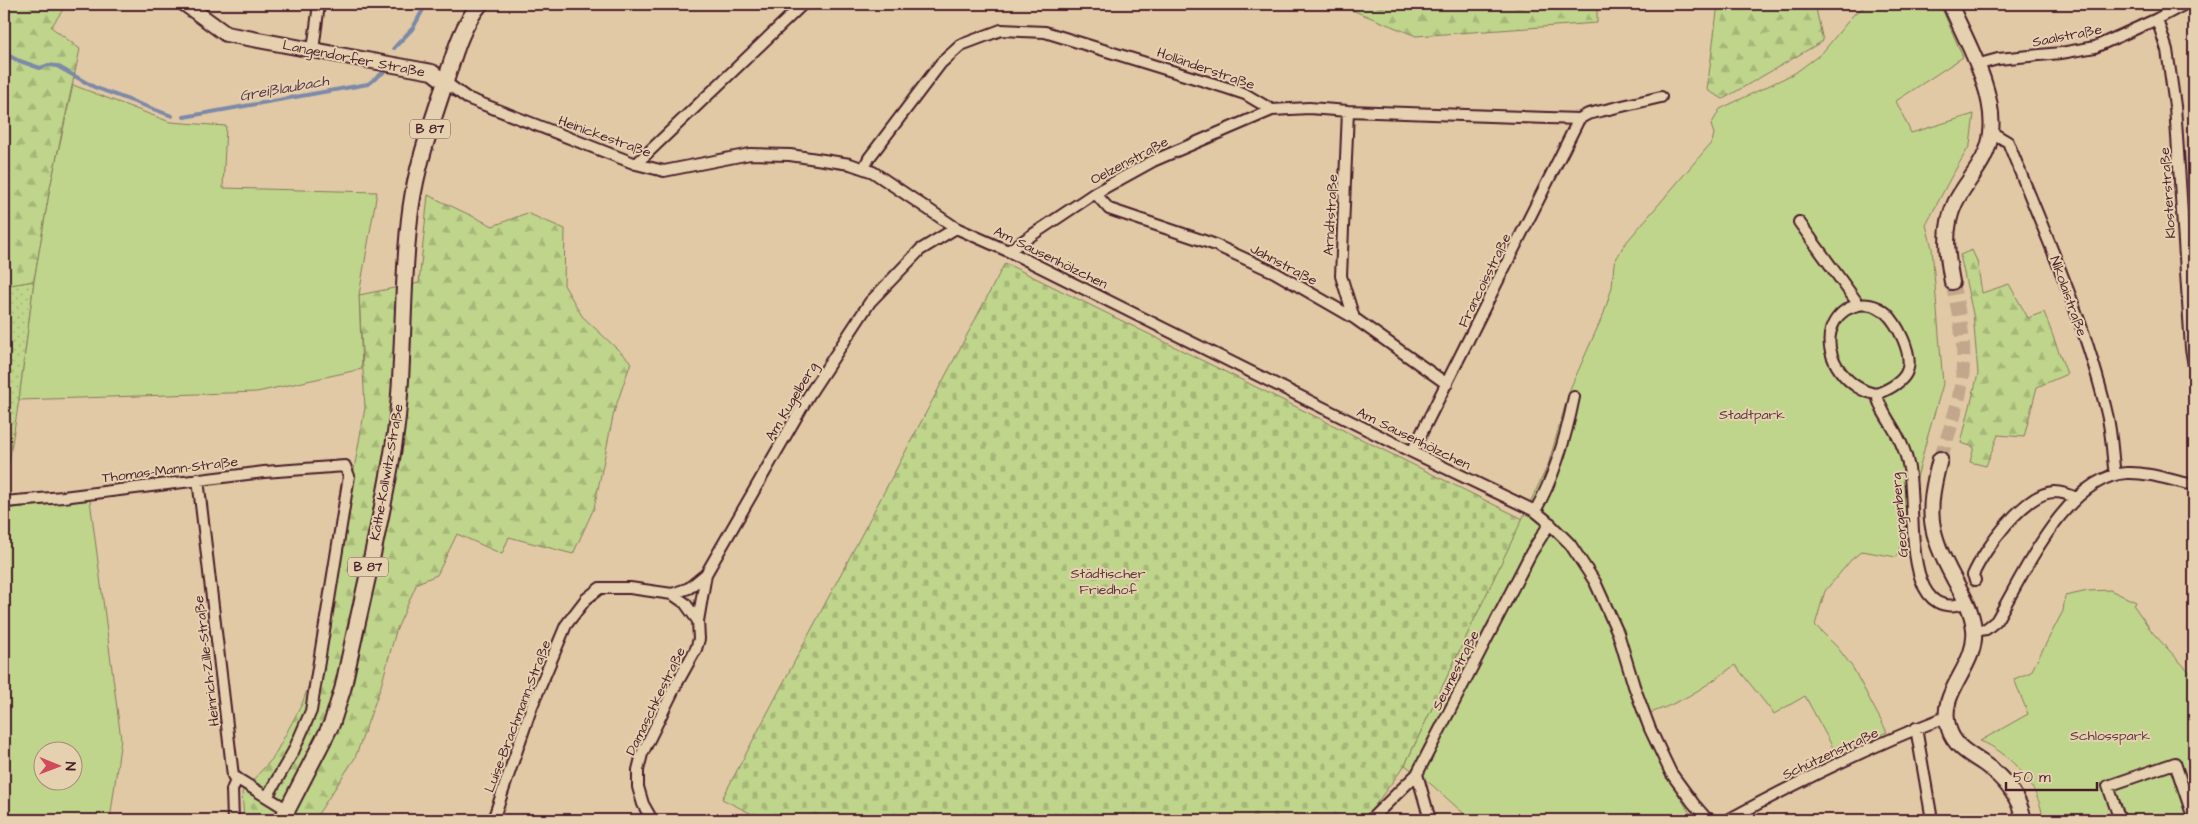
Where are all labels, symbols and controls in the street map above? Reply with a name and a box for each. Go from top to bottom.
street label: Saalstraße [2031,19,2104,53]
street label: Langendorfer Straße [281,35,427,83]
street label: Holländerstraße [1154,43,1258,95]
water label: Greißlaubach [238,70,331,107]
street label: Heinickestraße [555,111,654,163]
road number: B 87 [410,120,450,138]
street label: Oelzenstraße [1087,132,1172,190]
street label: Klosterstraße [2155,146,2181,239]
street label: Arndtstraße [1319,173,1343,256]
street label: Am Sausenhölzchen [990,222,1111,294]
street label: Francoisstraße [1453,230,1517,331]
street label: Jahnstraße [1246,239,1321,291]
street label: Nikolaistraße [2044,254,2092,340]
street label: Am Kugelberg [761,358,823,445]
street label: Käthe-Kollwitz-Straße [365,402,409,542]
street label: Am Sausenhölzchen [1353,403,1474,475]
park label: Stadtpark [1719,405,1785,425]
street label: Thomas-Mann-Straße [101,452,240,488]
street label: Georgenberg [1886,472,1914,558]
road number: B 87 [348,558,388,576]
park label: Städtischer Friedhof [1071,564,1146,600]
street label: Heinrich-Zille-Straße [189,594,225,727]
street label: Seumestraße [1427,627,1485,714]
street label: Luise-Brachmann-Straße [480,637,556,796]
street label: Damaschkestraße [621,644,691,759]
street label: Schützenstraße [1779,723,1882,785]
park label: Schlosspark [2070,726,2150,746]
north arrow [32,742,82,792]
scale bar [2006,759,2097,791]
text: N [60,762,80,771]
text: 50 m [2013,767,2051,788]

